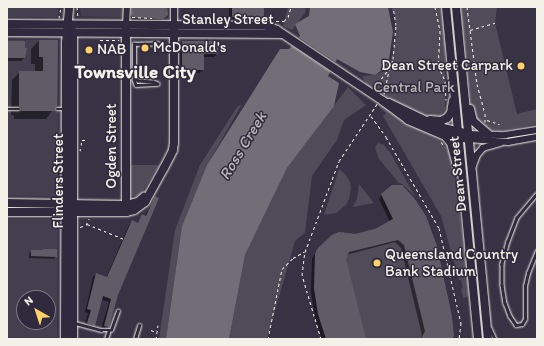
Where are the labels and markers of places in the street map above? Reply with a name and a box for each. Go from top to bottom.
place label: McDonald's [153,39,226,57]
place label: NAB [97,41,126,59]
marker: McDonald's [140,43,150,53]
marker: NAB [84,45,94,55]
place label: Dean Street Carpark [382,57,513,75]
marker: Dean Street Carpark [516,61,526,71]
place label: Queensland Country Bank Stadium [385,245,518,280]
marker: Queensland Country Bank Stadium [372,258,382,268]

